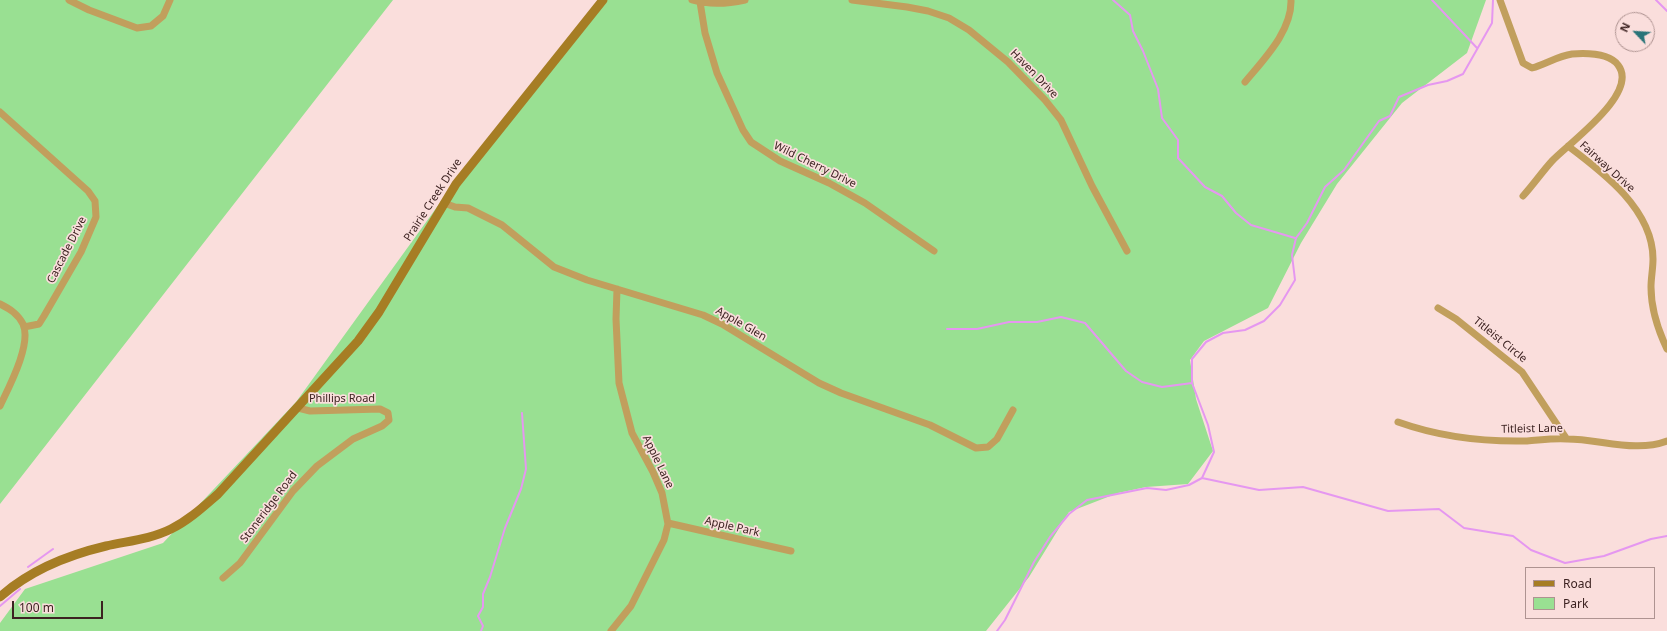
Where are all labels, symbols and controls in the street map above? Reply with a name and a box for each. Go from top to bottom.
north arrow [1615,12,1655,52]
text: N [1616,20,1633,34]
street label: Haven Drive [1007,47,1061,101]
street label: Wild Cherry Drive [772,139,858,191]
street label: Fairway Drive [1577,139,1637,195]
street label: Prairie Creek Drive [401,156,465,244]
street label: Cascade Drive [45,215,89,285]
street label: Apple Glen [713,304,769,344]
street label: Titleist Circle [1470,314,1530,366]
street label: Phillips Road [309,392,375,406]
street label: Titleist Lane [1501,422,1563,436]
street label: Apple Lane [639,433,677,491]
street label: Stoneridge Road [238,469,300,545]
street label: Apple Park [703,514,761,540]
legend [1525,567,1655,619]
text: Road [1563,575,1592,592]
scale bar [14,593,105,619]
text: Park [1563,595,1588,612]
text: 100 m [19,599,54,616]

